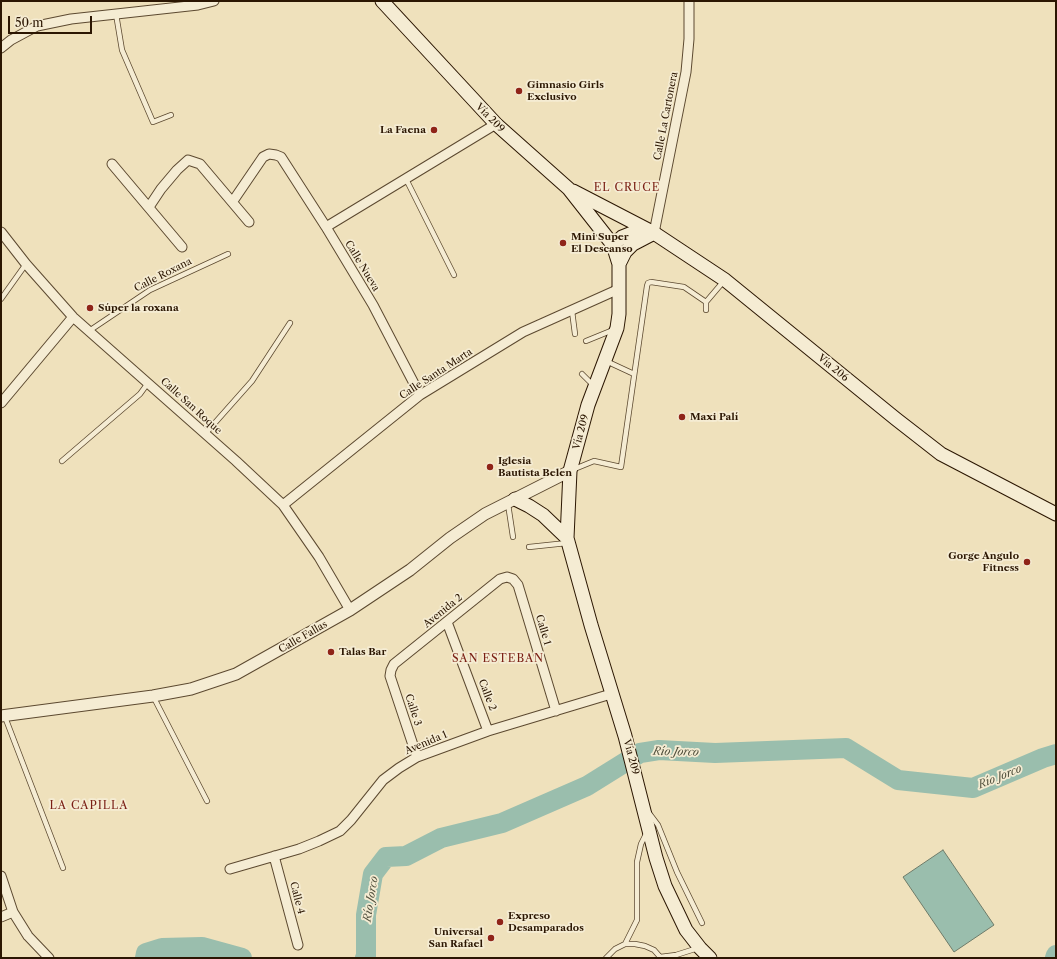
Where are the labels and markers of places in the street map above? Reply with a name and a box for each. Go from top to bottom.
place label: Gimnasio Girls Exclusivo [527,79,604,102]
marker: Gimnasio Girls Exclusivo [514,86,524,96]
place label: La Faena [380,124,426,136]
marker: La Faena [429,125,439,135]
place label: Mini Super El Descanso [571,231,633,254]
marker: Mini Super El Descanso [558,238,568,248]
place label: Súper la roxana [98,302,179,314]
marker: Súper la roxana [85,303,95,313]
place label: Maxi Palí [690,411,738,423]
marker: Maxi Palí [677,412,687,422]
place label: Iglesia Bautista Belen [498,455,572,478]
marker: Iglesia Bautista Belen [485,462,495,472]
place label: Gorge Angulo Fitness [948,550,1019,574]
marker: Gorge Angulo Fitness [1022,557,1032,567]
place label: Talas Bar [339,646,386,658]
marker: Talas Bar [326,647,336,657]
place label: Expreso Desamparados [508,910,584,934]
marker: Expreso Desamparados [495,917,505,927]
place label: Universal San Rafael [429,926,483,950]
marker: Universal San Rafael [486,933,496,943]

